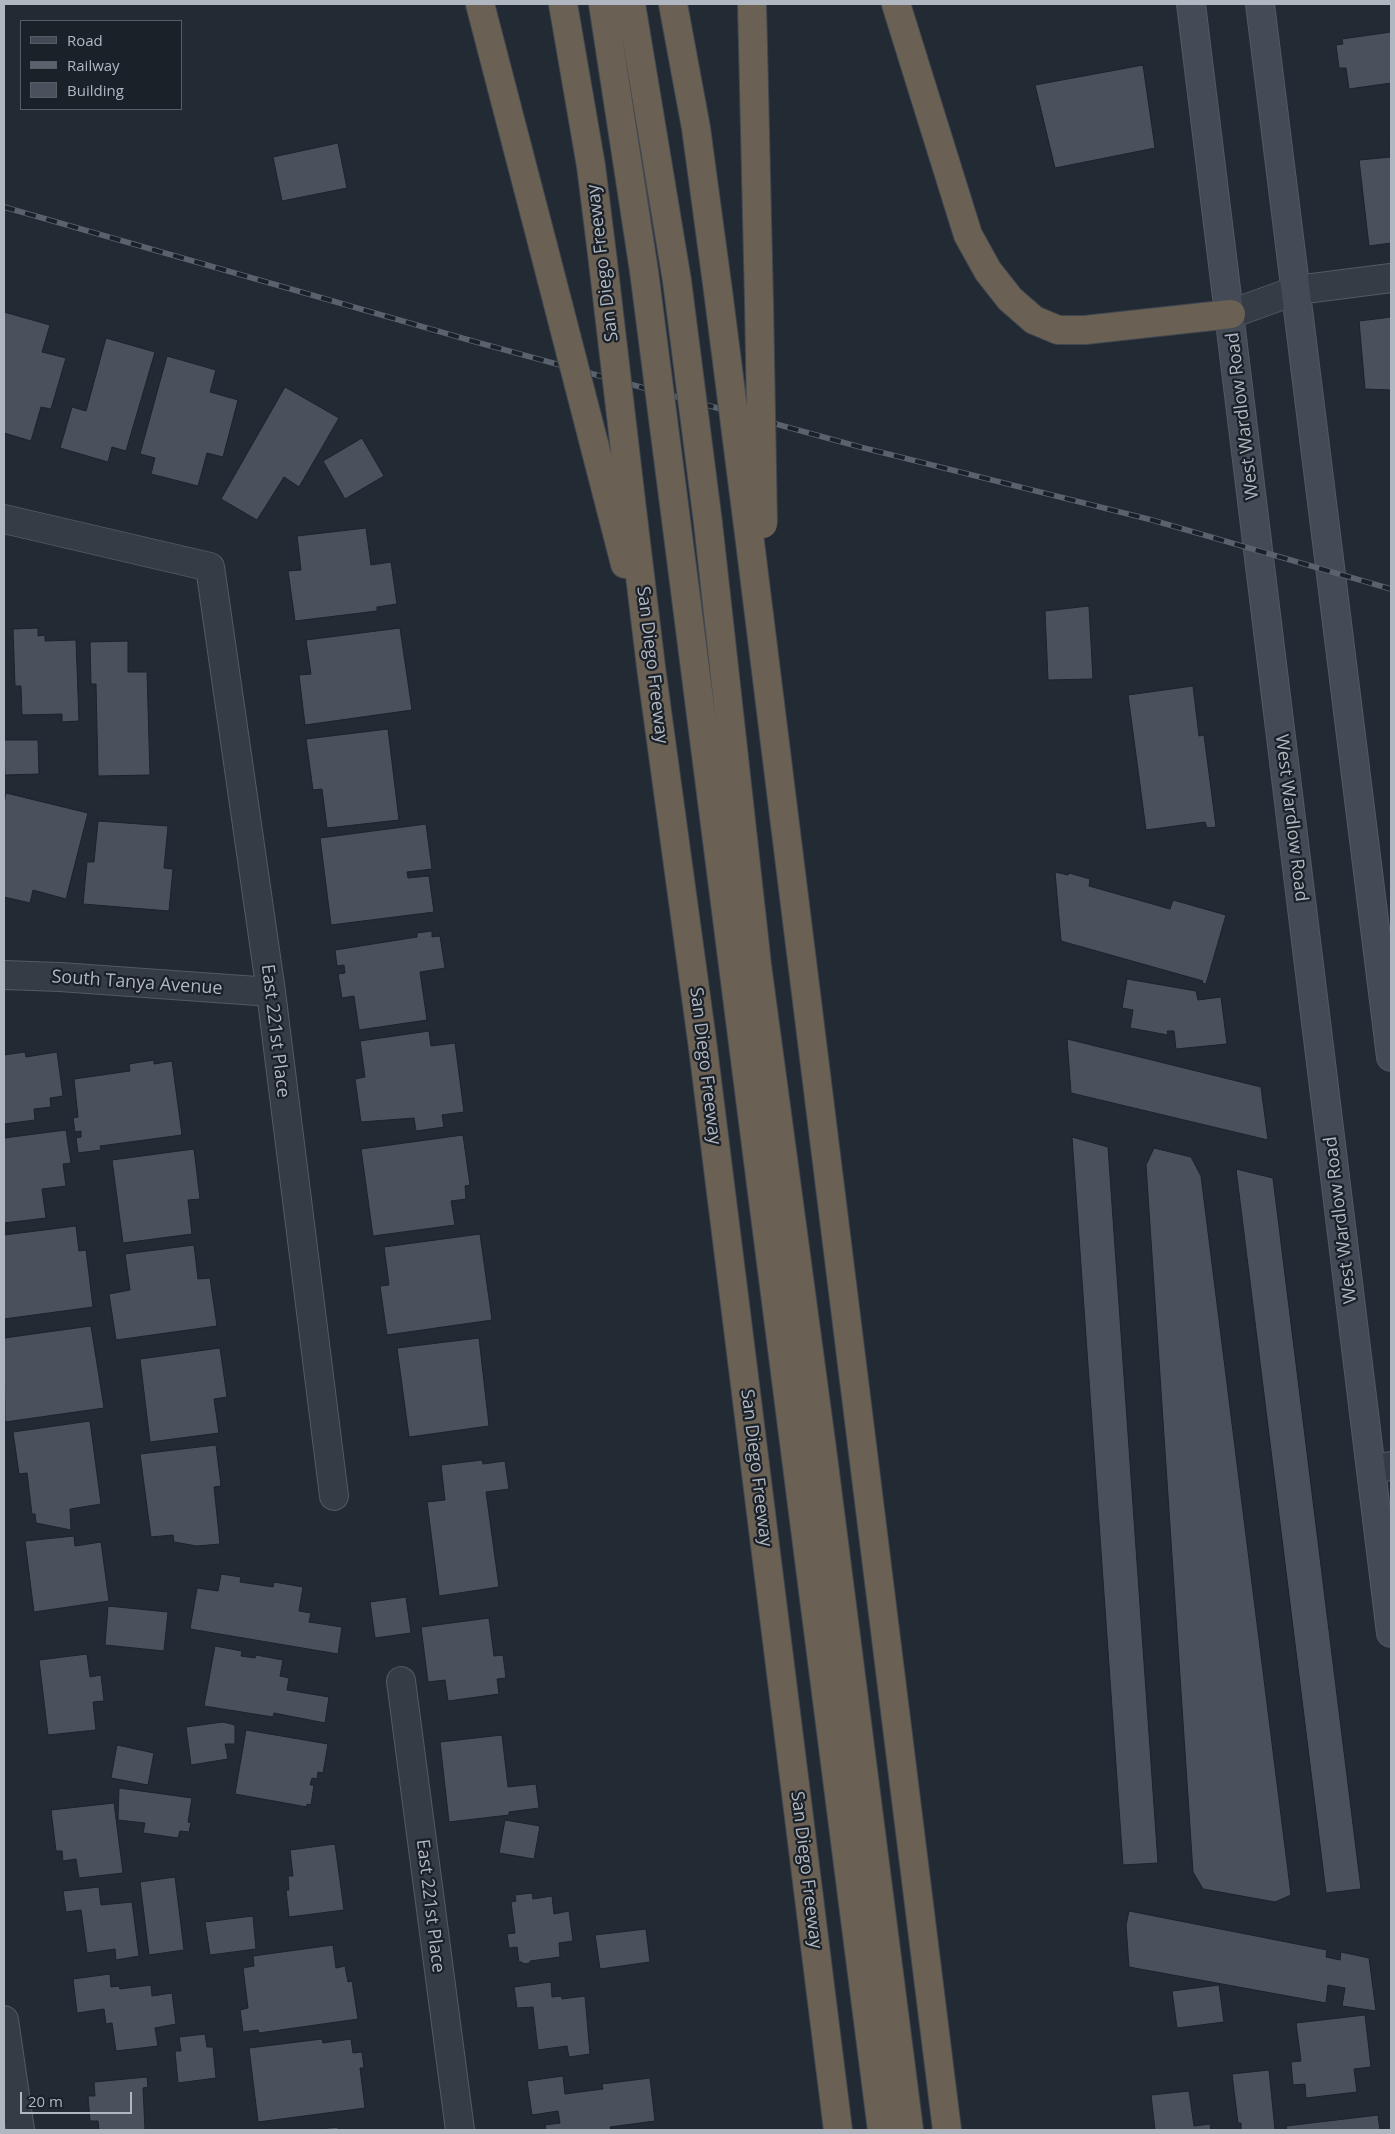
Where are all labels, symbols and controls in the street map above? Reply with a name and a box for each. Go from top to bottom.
legend [20,20,182,110]
text: Road [67,30,103,50]
text: Railway [67,55,120,75]
text: Building [67,80,124,100]
street label: San Diego Freeway [583,183,623,343]
street label: West Wardlow Road [1222,331,1264,501]
street label: San Diego Freeway [632,585,672,745]
street label: West Wardlow Road [1270,733,1312,903]
street label: East 221st Place [256,963,294,1099]
street label: South Tanya Avenue [51,966,223,1000]
street label: San Diego Freeway [685,986,725,1146]
street label: West Wardlow Road [1320,1135,1362,1305]
street label: San Diego Freeway [736,1388,776,1548]
street label: San Diego Freeway [786,1790,826,1950]
street label: East 221st Place [411,1838,449,1974]
scale bar [22,2082,135,2114]
text: 20 m [28,2091,63,2111]

